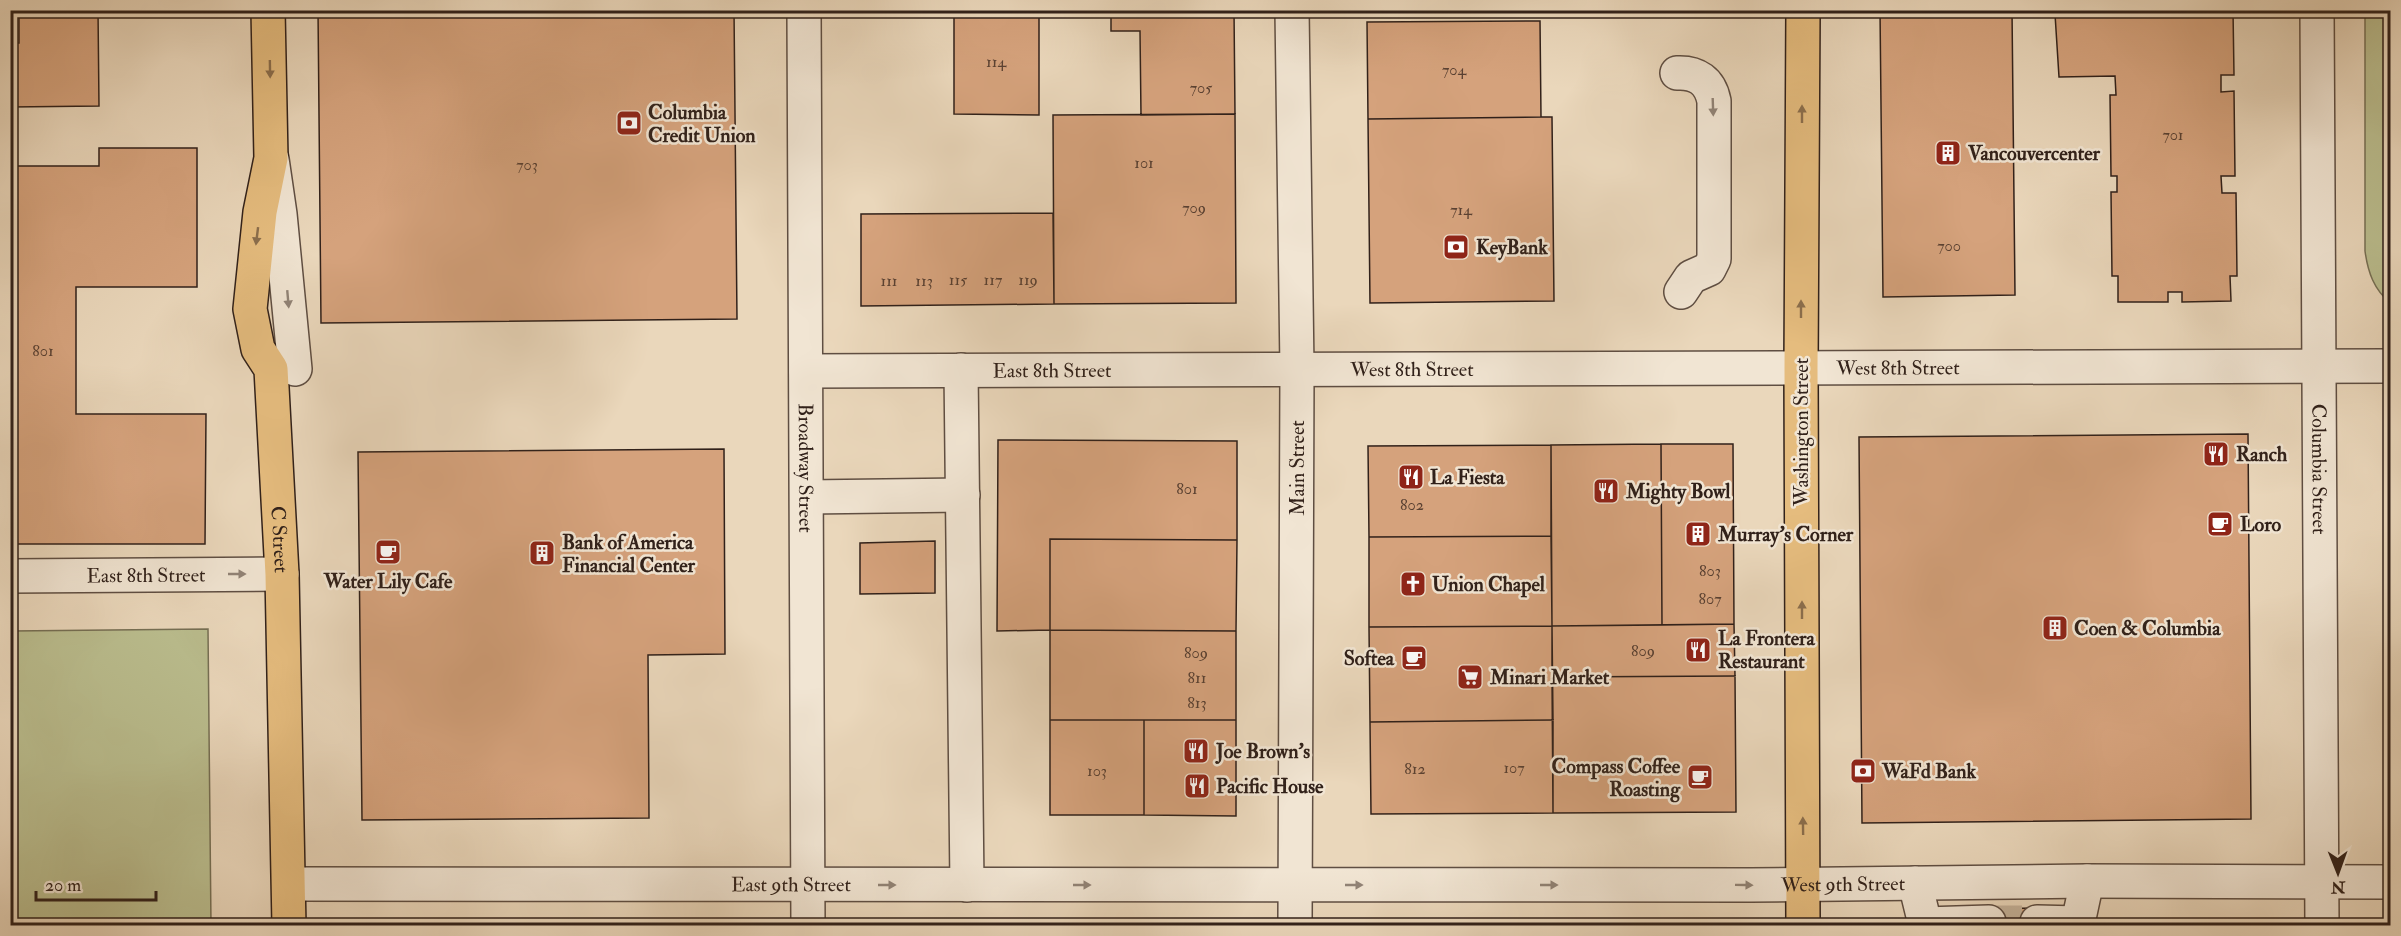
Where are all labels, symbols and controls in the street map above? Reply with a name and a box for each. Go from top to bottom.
house number: 114 [986,52,1007,72]
one-way arrow [265,59,274,78]
house number: 704 [1442,60,1467,80]
house number: 705 [1190,78,1212,98]
one-way arrow [1709,98,1718,117]
place label: Columbia Credit Union [648,100,756,148]
one-way arrow [1797,105,1807,124]
bank icon: Columbia Credit Union [614,108,644,138]
house number: 701 [2162,125,2184,145]
building icon: Vancouvercenter [1933,138,1963,168]
place label: Vancouvercenter [1967,141,2101,166]
house number: 101 [1134,153,1154,173]
house number: 703 [516,155,538,175]
house number: 709 [1182,198,1206,218]
house number: 714 [1450,200,1473,220]
one-way arrow [252,226,261,245]
bank icon: KeyBank [1441,232,1471,262]
place label: KeyBank [1476,235,1548,261]
house number: 700 [1937,236,1961,256]
house number: 115 [949,270,967,290]
house number: 117 [984,270,1003,290]
house number: 119 [1018,270,1038,290]
house number: 111 [880,271,898,291]
house number: 113 [915,271,933,291]
one-way arrow [283,290,293,309]
one-way arrow [1796,300,1806,319]
house number: 801 [32,341,54,361]
street label: West 8th Street [1835,355,1960,380]
street label: West 8th Street [1349,356,1474,382]
street label: Washington Street [1789,357,1814,507]
street label: East 8th Street [992,358,1112,383]
street label: Broadway Street [793,403,819,533]
street label: Columbia Street [2307,404,2332,535]
street label: Main Street [1285,420,1310,516]
restaurant icon: Ranch [2201,439,2231,469]
place label: Ranch [2236,442,2288,467]
restaurant icon: La Fiesta [1396,462,1426,492]
place label: La Fiesta [1430,465,1505,490]
restaurant icon: Mighty Bowl [1591,476,1621,506]
house number: 801 [1176,479,1198,499]
place label: Mighty Bowl [1625,479,1731,505]
house number: 802 [1400,495,1424,515]
street label: C Street [266,505,294,574]
cafe icon: Loro [2205,509,2235,539]
place label: Loro [2240,512,2282,537]
building icon: Murray's Corner [1683,519,1713,549]
place label: Murray's Corner [1717,522,1854,548]
place label: Bank of America Financial Center [562,530,695,578]
cafe icon: Water Lily Cafe [373,537,403,567]
building icon: Bank of America Financial Center [527,538,557,568]
house number: 803 [1699,561,1721,581]
street label: East 8th Street [86,562,206,588]
place label: Water Lily Cafe [323,569,453,595]
church icon: Union Chapel [1398,569,1428,599]
one-way arrow [227,570,246,579]
place label: Union Chapel [1432,572,1546,598]
house number: 807 [1698,589,1722,609]
one-way arrow [1797,601,1807,620]
building icon: Coen & Columbia [2040,613,2070,643]
place label: Coen & Columbia [2074,616,2221,641]
place label: La Frontera Restaurant [1718,626,1815,674]
restaurant icon: La Frontera Restaurant [1683,635,1713,665]
house number: 809 [1631,641,1655,661]
house number: 809 [1184,643,1208,663]
cafe icon: Softea [1399,643,1429,673]
place label: Softea [1344,646,1395,671]
supermarket icon: Minari Market [1455,662,1485,692]
place label: Minari Market [1489,665,1610,690]
house number: 811 [1188,668,1206,688]
house number: 813 [1187,693,1207,713]
restaurant icon: Joe Brown's [1181,736,1211,766]
place label: Joe Brown's [1215,739,1310,764]
place label: Compass Coffee Roasting [1552,754,1681,803]
bank icon: WaFd Bank [1848,756,1878,786]
house number: 107 [1503,758,1525,778]
house number: 812 [1404,759,1426,779]
place label: WaFd Bank [1881,759,1977,784]
house number: 103 [1087,761,1107,781]
cafe icon: Compass Coffee Roasting [1685,762,1715,792]
restaurant icon: Pacific House [1182,771,1212,801]
place label: Pacific House [1216,774,1324,799]
one-way arrow [1798,817,1807,836]
north arrow [2308,843,2368,903]
scale bar [36,864,156,902]
street label: West 9th Street [1780,871,1906,897]
street label: East 9th Street [731,872,851,897]
text: 20 m [45,874,81,897]
text: N [2330,877,2347,897]
one-way arrow [878,880,897,890]
one-way arrow [1073,880,1092,890]
one-way arrow [1344,880,1363,890]
one-way arrow [1539,880,1558,890]
one-way arrow [1734,880,1753,890]

